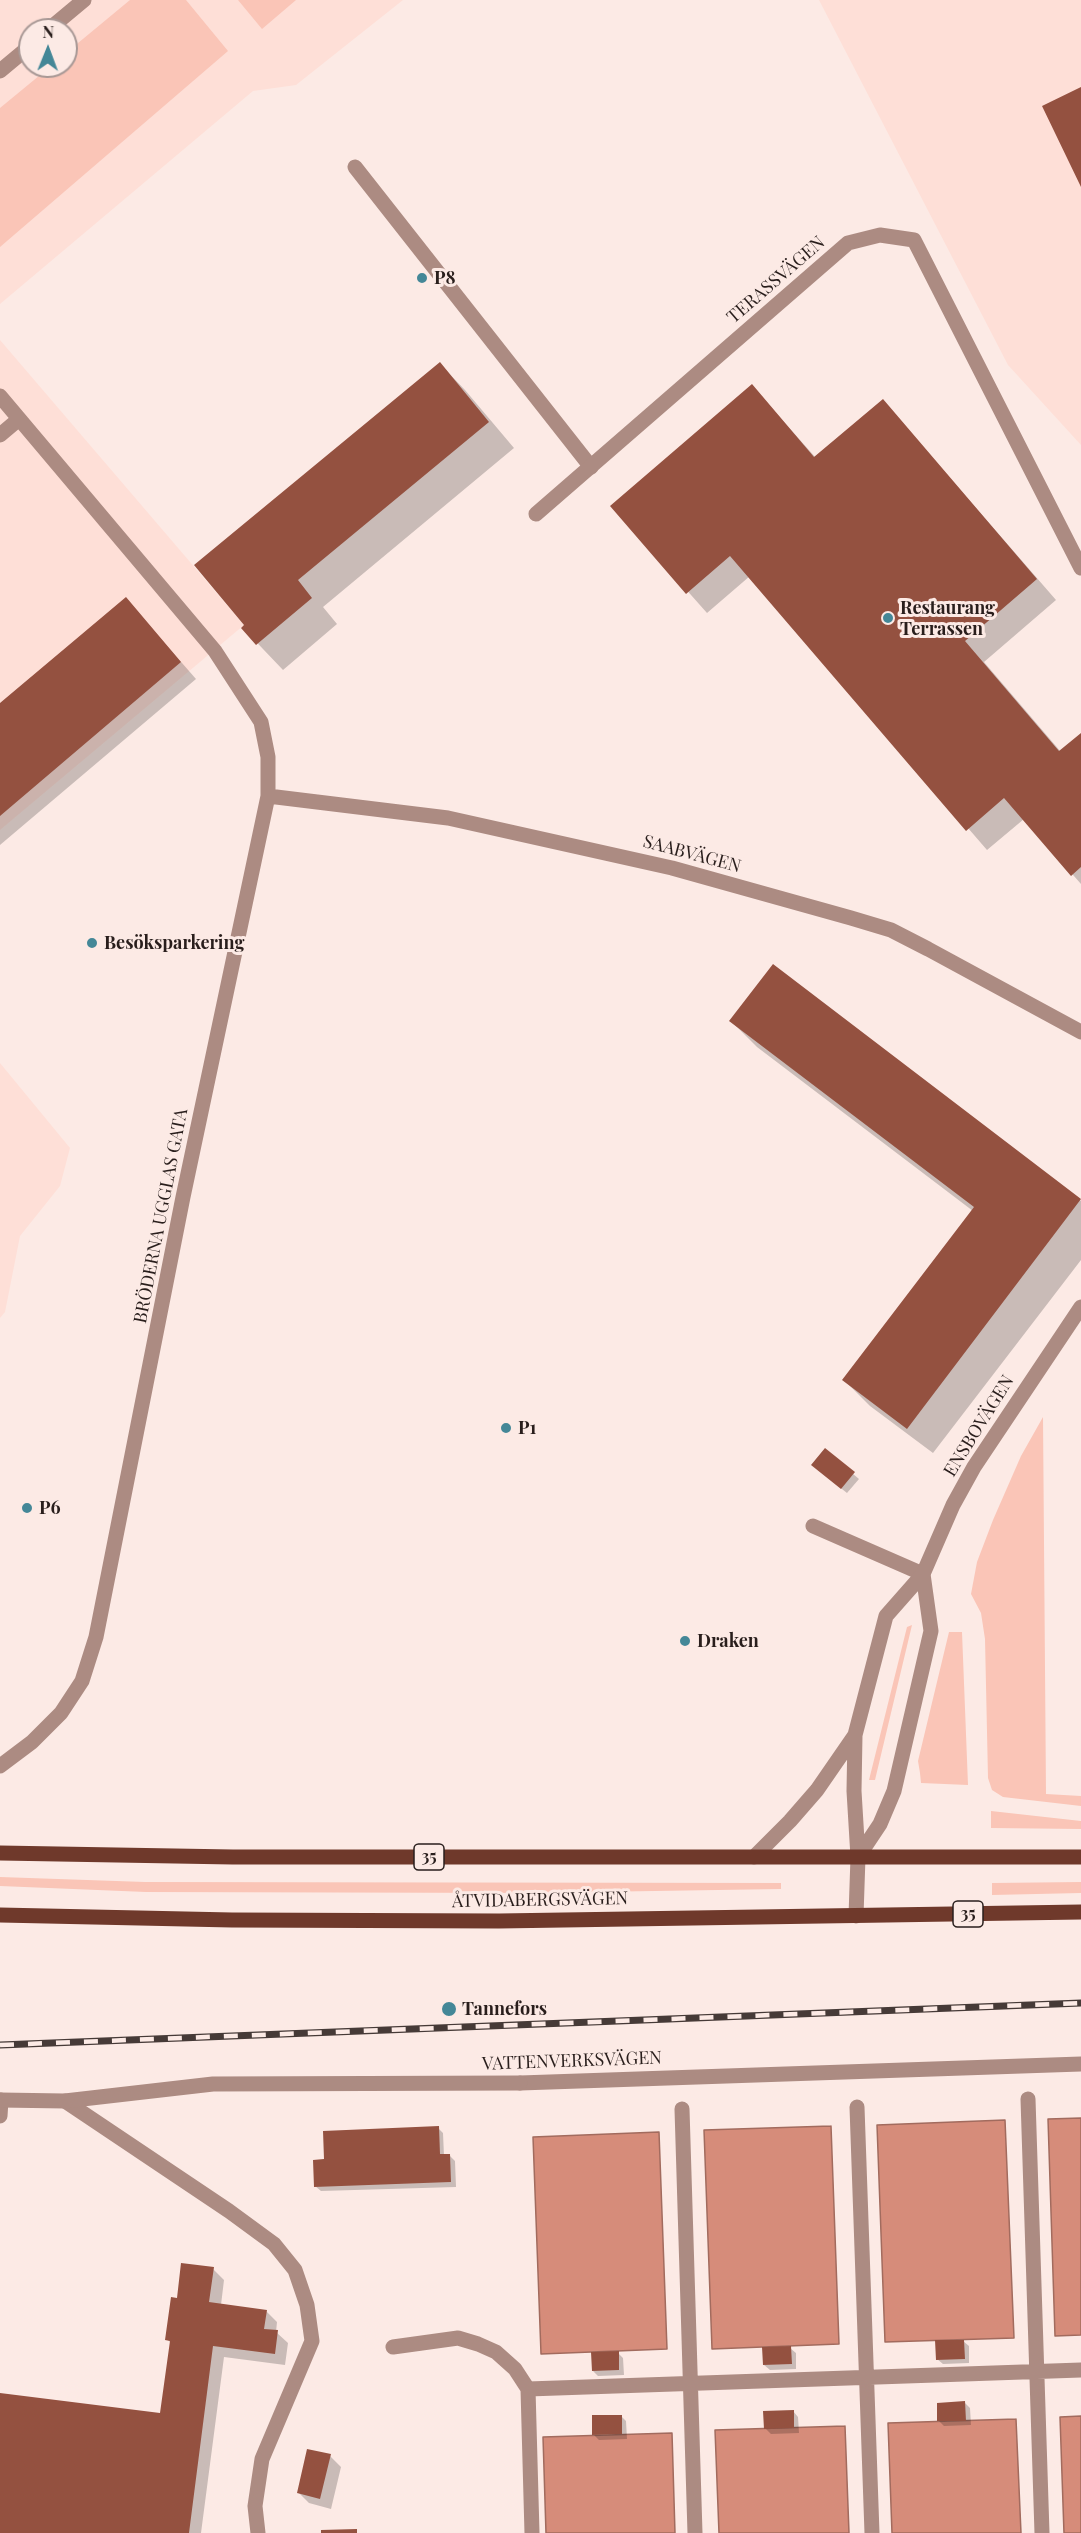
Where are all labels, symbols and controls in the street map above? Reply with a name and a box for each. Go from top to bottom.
north arrow [18,18,78,78]
text: N [42,21,54,42]
street label: TERASSVÄGEN [723,232,829,328]
place label: P8 [434,267,456,289]
marker: P8 [415,271,429,285]
place label: Restaurang Terrassen [900,597,995,640]
marker: Restaurang Terrassen [881,611,895,625]
street label: SAABVÄGEN [641,831,743,877]
place label: Besöksparkering [104,932,244,954]
marker: Besöksparkering [85,936,99,950]
street label: BRÖDERNA UGGLAS GATA [130,1107,192,1325]
street label: ENSBOVÄGEN [939,1371,1019,1481]
place label: P1 [518,1417,536,1439]
marker: P1 [499,1421,513,1435]
place label: P6 [39,1497,61,1519]
marker: P6 [20,1501,34,1515]
place label: Draken [697,1630,759,1652]
marker: Draken [678,1634,692,1648]
road number: 35 [414,1844,444,1870]
street label: ÅTVIDABERGSVÄGEN [452,1888,628,1912]
road number: 35 [953,1901,983,1927]
place label: Tannefors [462,1998,547,2020]
marker: Tannefors [440,2000,458,2018]
street label: VATTENVERKSVÄGEN [482,2047,662,2075]

